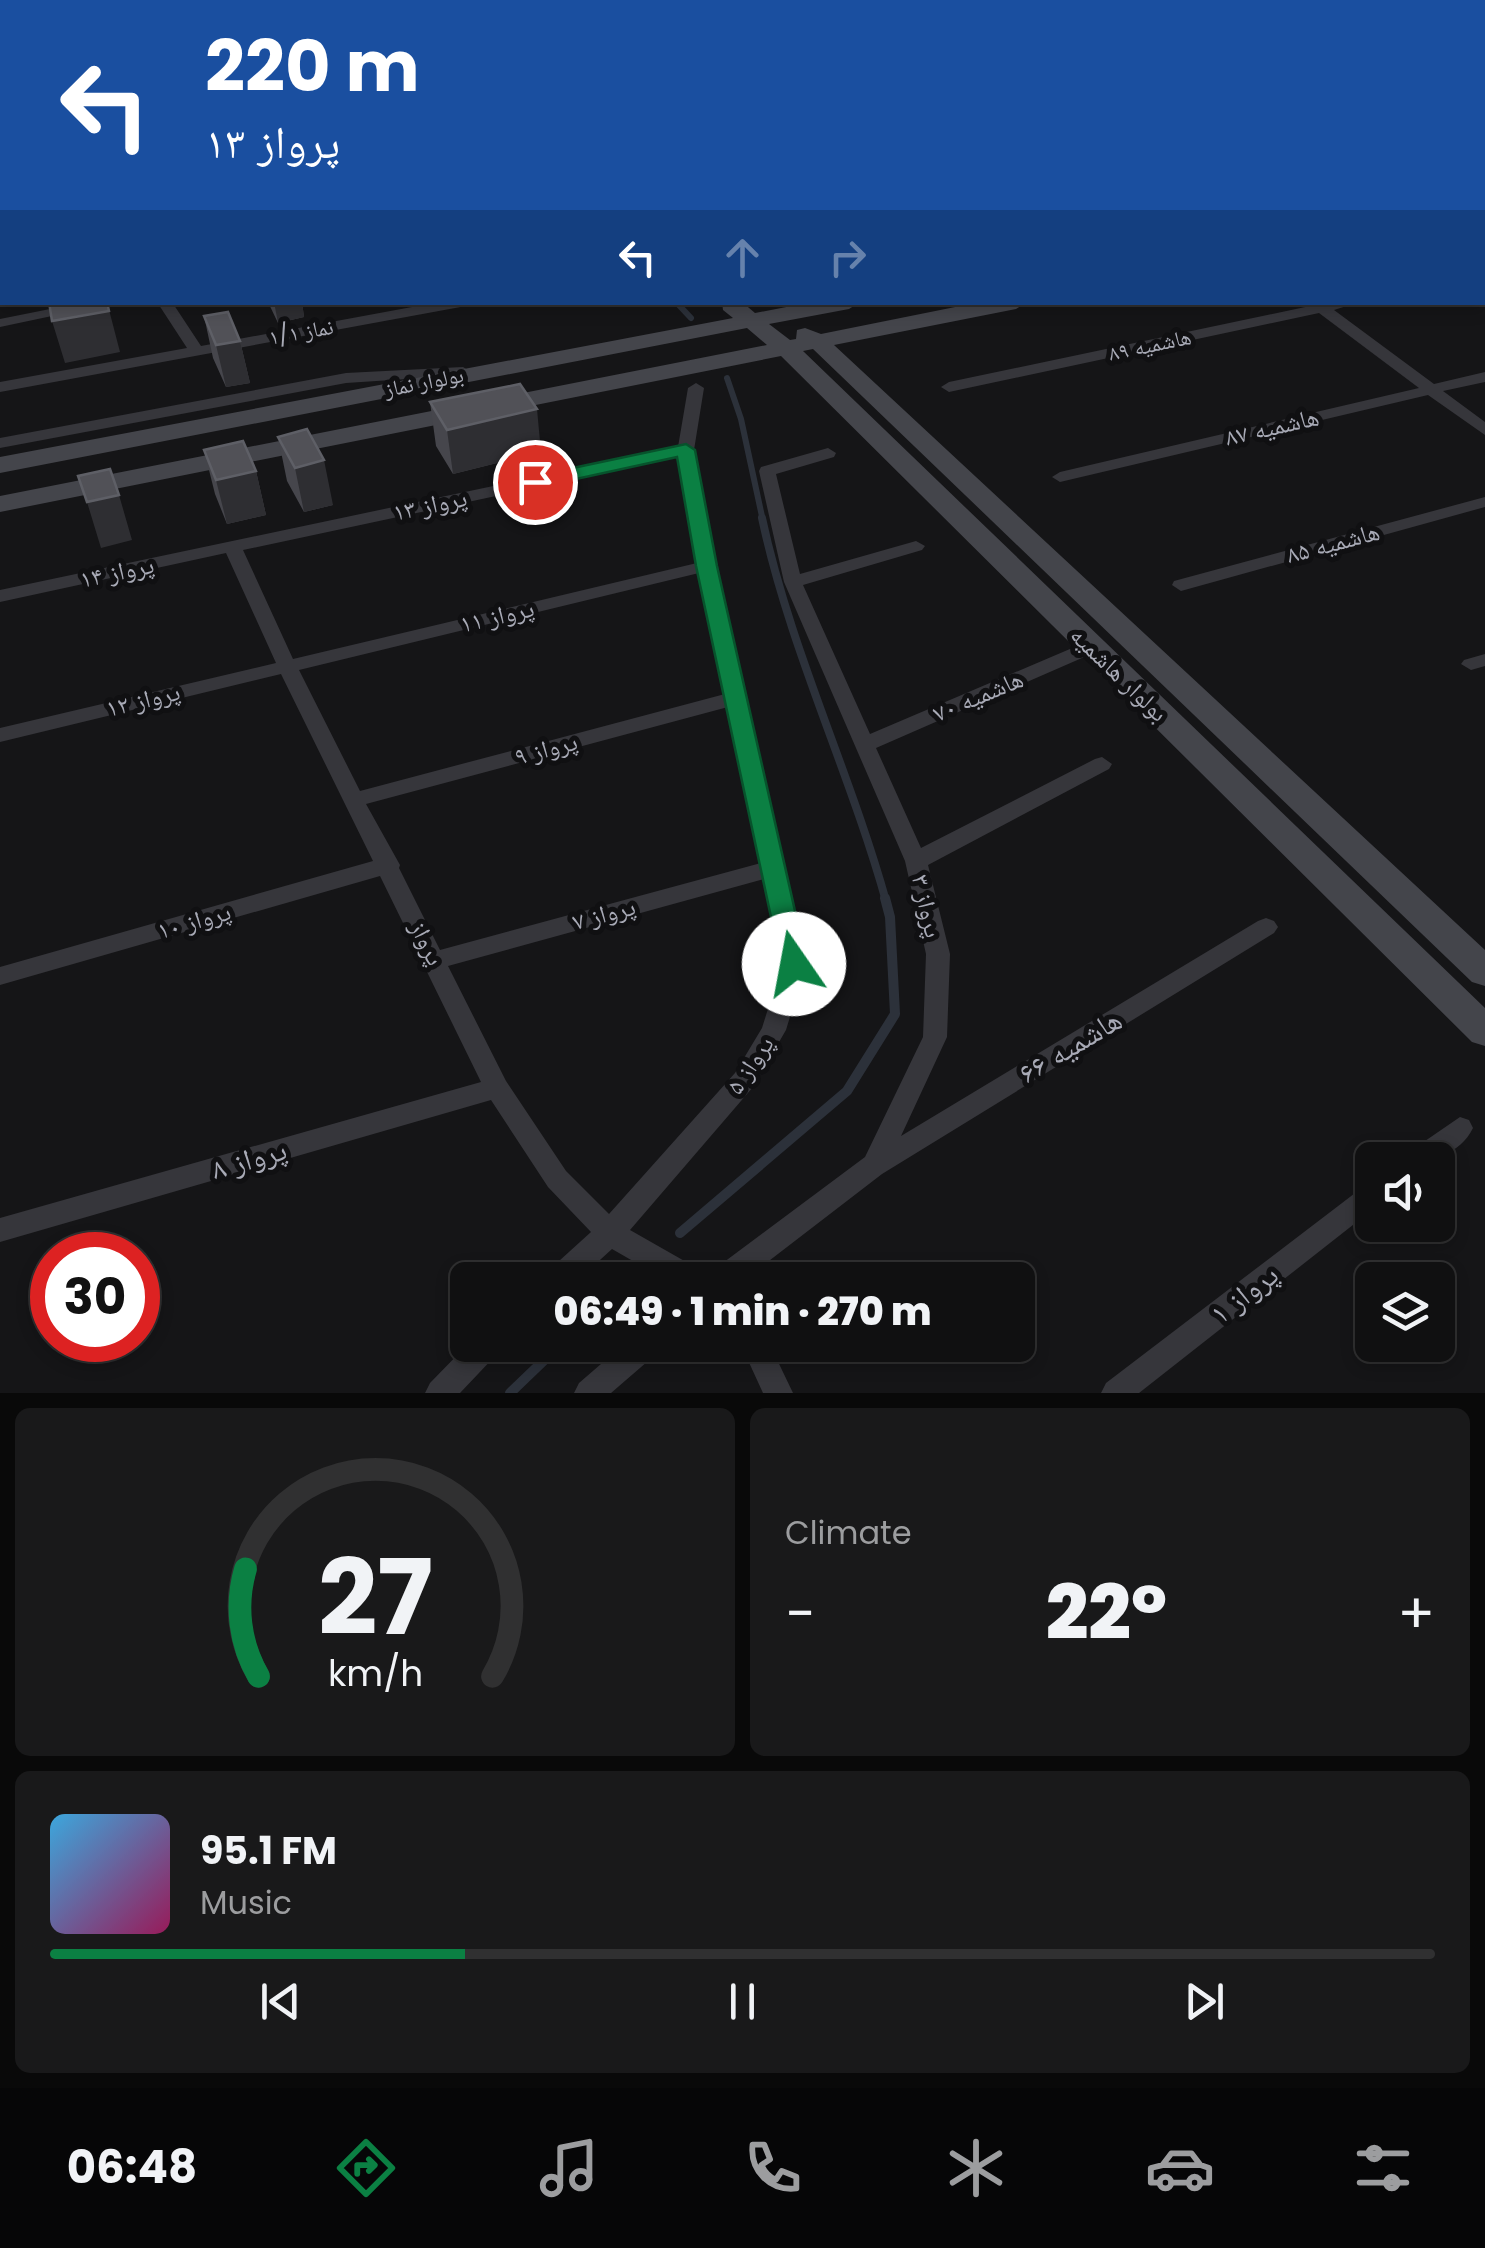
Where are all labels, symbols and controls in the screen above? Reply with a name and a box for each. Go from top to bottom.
text: 220 m [205,17,420,116]
icon: left [40,40,170,170]
text: پرواز ۱۳ [205,111,340,174]
icon: left [610,230,665,285]
icon: ahead [715,230,770,285]
icon: right [820,230,875,285]
street label: نماز ۱/۱ [266,311,336,353]
street label: هاشمیه ۸۹ [1106,321,1194,369]
street label: بولوار نماز [381,359,466,405]
street label: هاشمیه ۸۷ [1222,399,1322,455]
pin [493,440,578,525]
icon: arrive [508,455,563,510]
street label: پرواز ۱۳ [390,480,470,530]
street label: هاشمیه ۸۵ [1282,514,1384,572]
street label: پرواز ۱۴ [77,547,157,597]
street label: پرواز ۱۱ [456,591,538,641]
street label: بولوار هاشمیه [1062,618,1176,730]
street label: هاشمیه ۷۰ [927,661,1029,731]
street label: پرواز ۱۲ [102,674,184,726]
street label: پرواز ۹ [511,724,581,774]
street label: پرواز ۳ [903,871,951,941]
street label: پرواز ۷ [569,889,639,939]
street label: پرواز ۱۰ [153,894,235,948]
position arrow [742,912,846,1016]
street label: پرواز [401,914,453,971]
street label: هاشمیه ۶۶ [1010,998,1130,1094]
street label: پرواز ۵ [718,1029,782,1101]
street label: پرواز ۸ [206,1128,292,1190]
map controls [1355,1142,1455,1362]
button: sound [1355,1142,1455,1242]
speed limit sign: 30 [30,1232,160,1362]
street label: پرواز ۱ [1201,1253,1287,1335]
button: layers [1355,1262,1455,1362]
text: 06:49 · 1 min · 270 m [553,1285,932,1338]
text: Climate [785,1510,912,1555]
text: 27 [317,1525,433,1670]
text: 22° [1046,1560,1167,1665]
text: − [785,1575,815,1652]
text: + [1397,1575,1435,1652]
text: km/h [327,1648,423,1699]
text: 95.1 FM [200,1824,337,1877]
text: Music [200,1880,292,1925]
icon: previous [253,1974,308,2029]
icon: pause [715,1974,770,2029]
icon: next [1177,1974,1232,2029]
icon: directions [331,2133,401,2203]
icon: music [534,2133,604,2203]
icon: phone [738,2133,808,2203]
icon: climate [941,2133,1011,2203]
icon: car [1145,2133,1215,2203]
icon: filters [1348,2133,1418,2203]
text: 06:48 [67,2136,197,2199]

